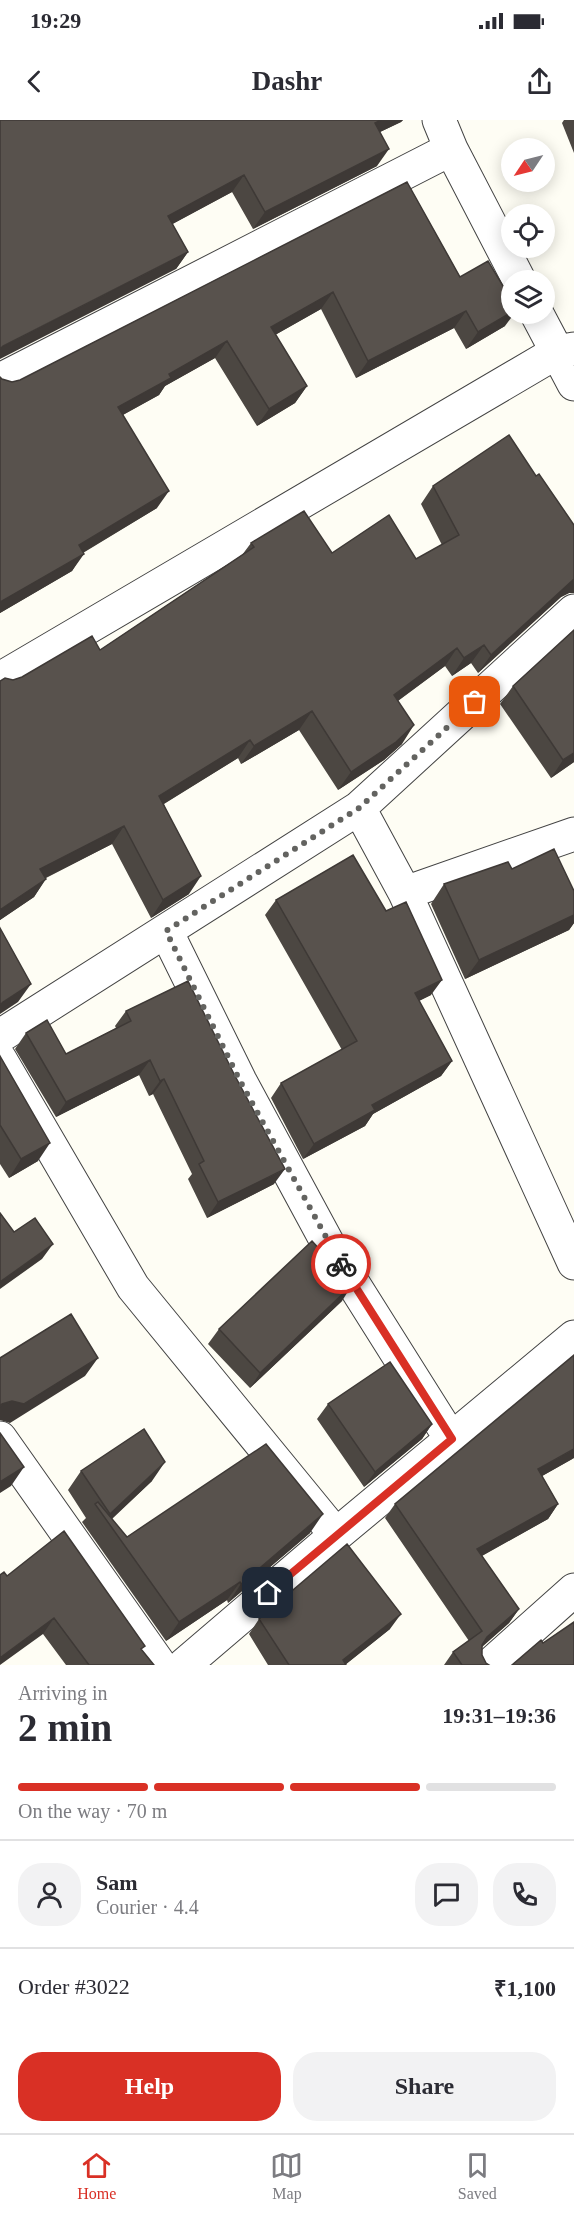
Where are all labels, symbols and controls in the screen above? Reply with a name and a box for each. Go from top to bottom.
text: 19:29 [30,8,81,33]
icon: back [18,65,51,98]
icon: share [523,65,556,98]
text: Dashr [252,66,322,96]
north arrow [501,138,555,192]
map controls [501,138,555,324]
button: locate [501,204,555,258]
button: layers [501,270,555,324]
pin [449,676,500,727]
icon: bag [458,685,491,718]
courier [311,1234,371,1294]
icon: bike [325,1248,358,1281]
pin [242,1567,293,1618]
icon: home [251,1576,284,1609]
text: Arriving in [18,1682,107,1704]
text: 19:31–19:36 [442,1703,556,1728]
text: 2 min [18,1706,112,1749]
text: On the way · 70 m [18,1800,167,1822]
button: person [18,1863,81,1926]
button: chat [415,1863,478,1926]
button: phone [493,1863,556,1926]
text: Sam [96,1870,138,1895]
text: Courier · 4.4 [96,1896,199,1918]
text: Order #3022 [18,1974,130,1999]
text: ₹1,100 [494,1976,556,2001]
button: Help [18,2052,281,2121]
button: Share [293,2052,556,2121]
tab: Home [77,2149,116,2203]
tab: Map [270,2149,303,2203]
tab: Saved [458,2149,497,2203]

